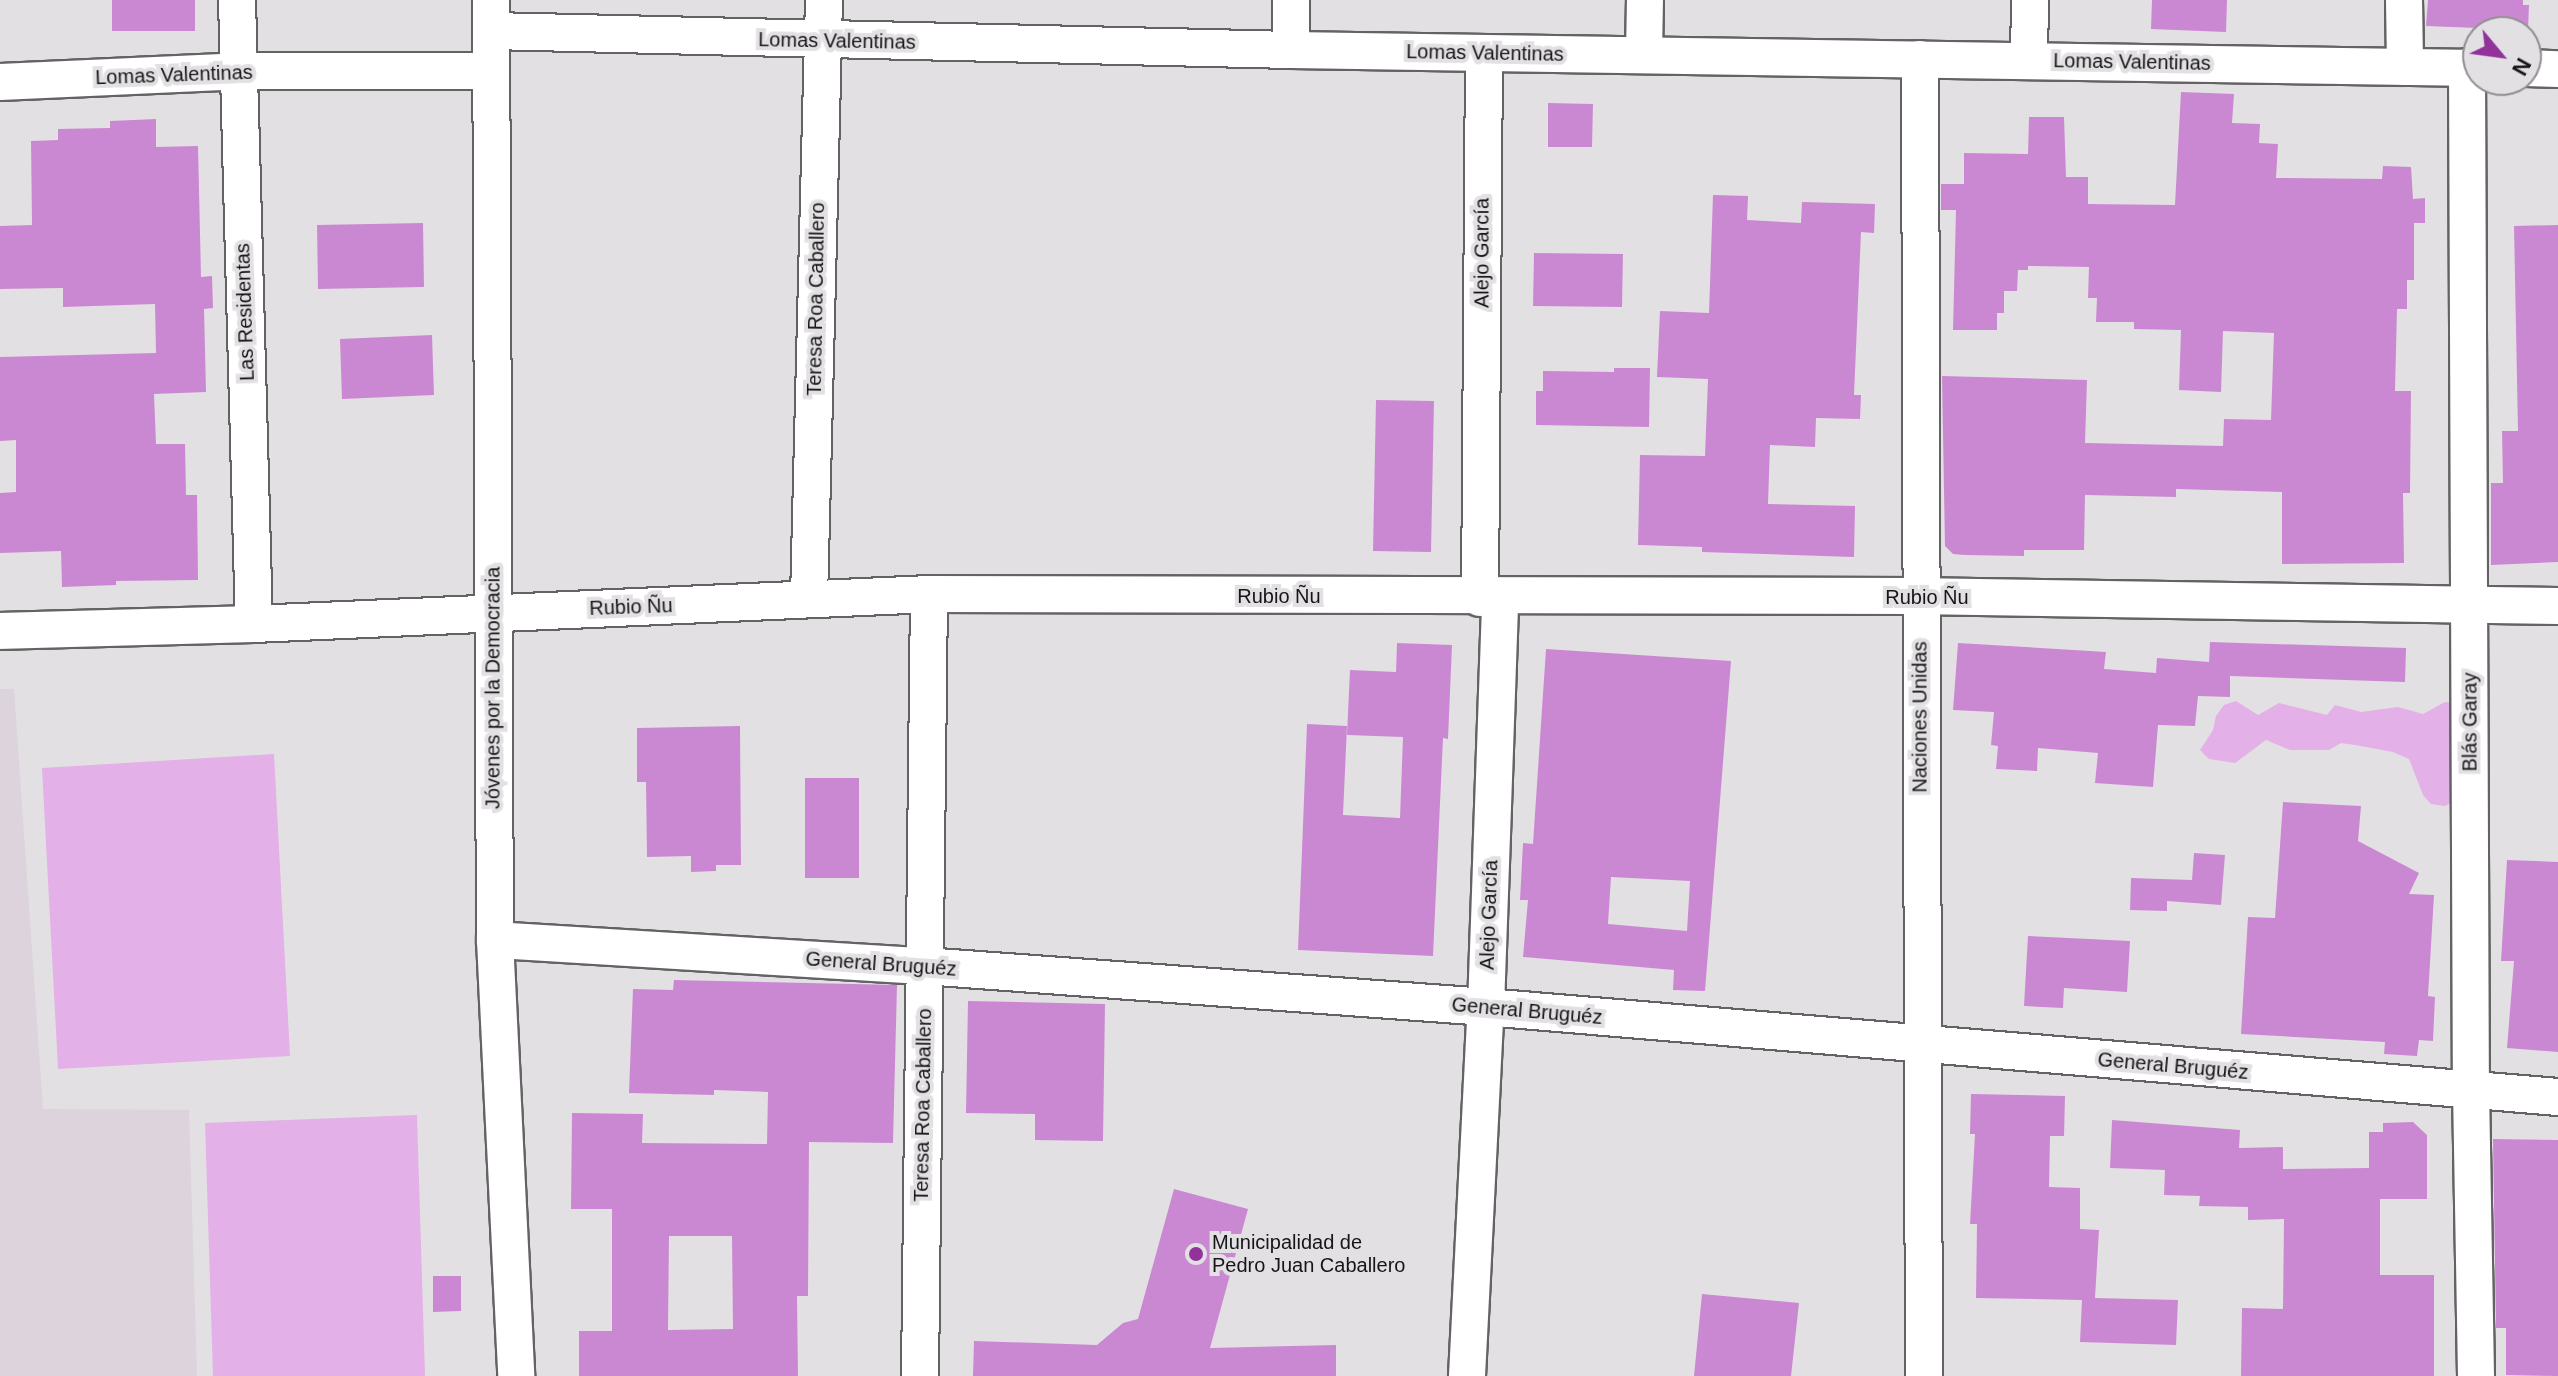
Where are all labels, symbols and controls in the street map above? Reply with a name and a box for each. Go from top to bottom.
north arrow [2462,16,2542,96]
street label: Lomas Valentinas [758,28,916,54]
street label: Lomas Valentinas [1406,40,1564,66]
street label: Lomas Valentinas [2053,49,2211,75]
text: N [2507,54,2536,80]
street label: Lomas Valentinas [95,60,253,90]
street label: Alejo García [1470,198,1494,308]
street label: Teresa Roa Caballero [802,202,830,396]
street label: Las Residentas [231,243,259,381]
street label: Jóvenes por la Democracia [481,567,505,809]
street label: Rubio Ñu [1237,584,1321,608]
street label: Rubio Ñu [1885,585,1969,609]
street label: Rubio Ñu [589,594,673,620]
street label: Naciones Unidas [1908,641,1932,793]
street label: Blás Garay [2458,673,2482,771]
street label: Alejo García [1475,860,1503,970]
street label: General Bruguéz [805,947,957,981]
street label: General Bruguéz [1451,992,1603,1030]
street label: Teresa Roa Caballero [909,1008,937,1202]
street label: General Bruguéz [2097,1047,2249,1085]
place label: Municipalidad de Pedro Juan Caballero [1212,1230,1405,1277]
marker: Municipalidad de Pedro Juan Caballero [1187,1245,1205,1263]

